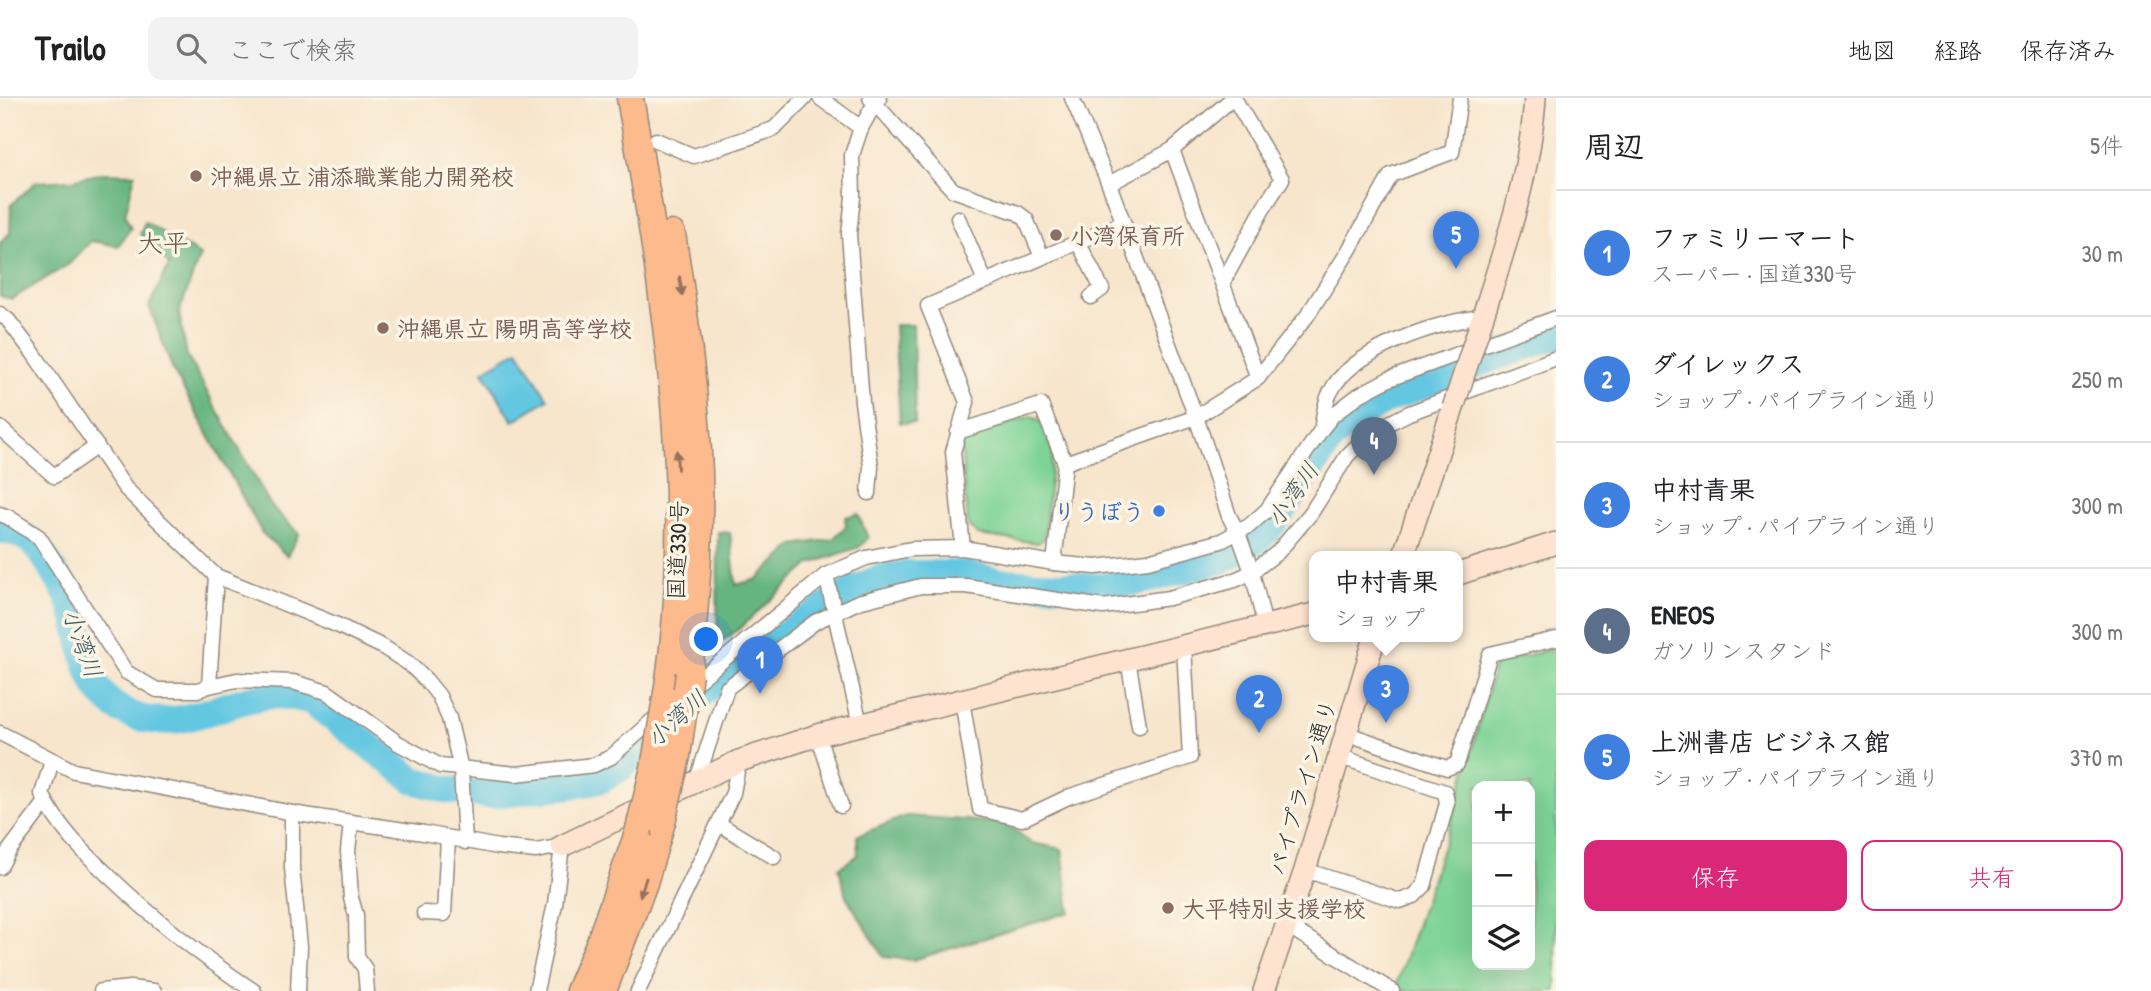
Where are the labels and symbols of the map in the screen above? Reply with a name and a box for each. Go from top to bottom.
place label: 沖縄県立 浦添職業能力開発校 [210,161,514,192]
marker: 沖縄県立 浦添職業能力開発校 [188,168,204,184]
pin: 5 [1433,211,1479,269]
place label: 小湾保育所 [1070,220,1185,251]
district label: 大平 [137,225,189,260]
marker: 小湾保育所 [1048,227,1064,243]
one-way arrow [675,275,686,297]
place label: 沖縄県立 陽明高等学校 [397,313,632,344]
marker: 沖縄県立 陽明高等学校 [375,320,391,336]
pin: 4 [1351,417,1397,475]
one-way arrow [672,448,683,470]
water label: 小湾川 [1258,455,1326,533]
place label: りうぼう [1053,496,1145,527]
street label: 国道330号 [660,500,694,600]
marker: りうぼう [1151,503,1167,519]
water label: 小湾川 [56,604,110,682]
your location [689,622,723,656]
pin: 1 [737,636,783,694]
pin: 3 [1363,665,1409,723]
pin: 2 [1236,675,1282,733]
water label: 小湾川 [639,682,713,754]
street label: パイプライン通り [1260,695,1344,879]
one-way arrow [637,877,648,898]
place label: 大平特別支援学校 [1182,893,1366,924]
marker: 大平特別支援学校 [1160,900,1176,916]

